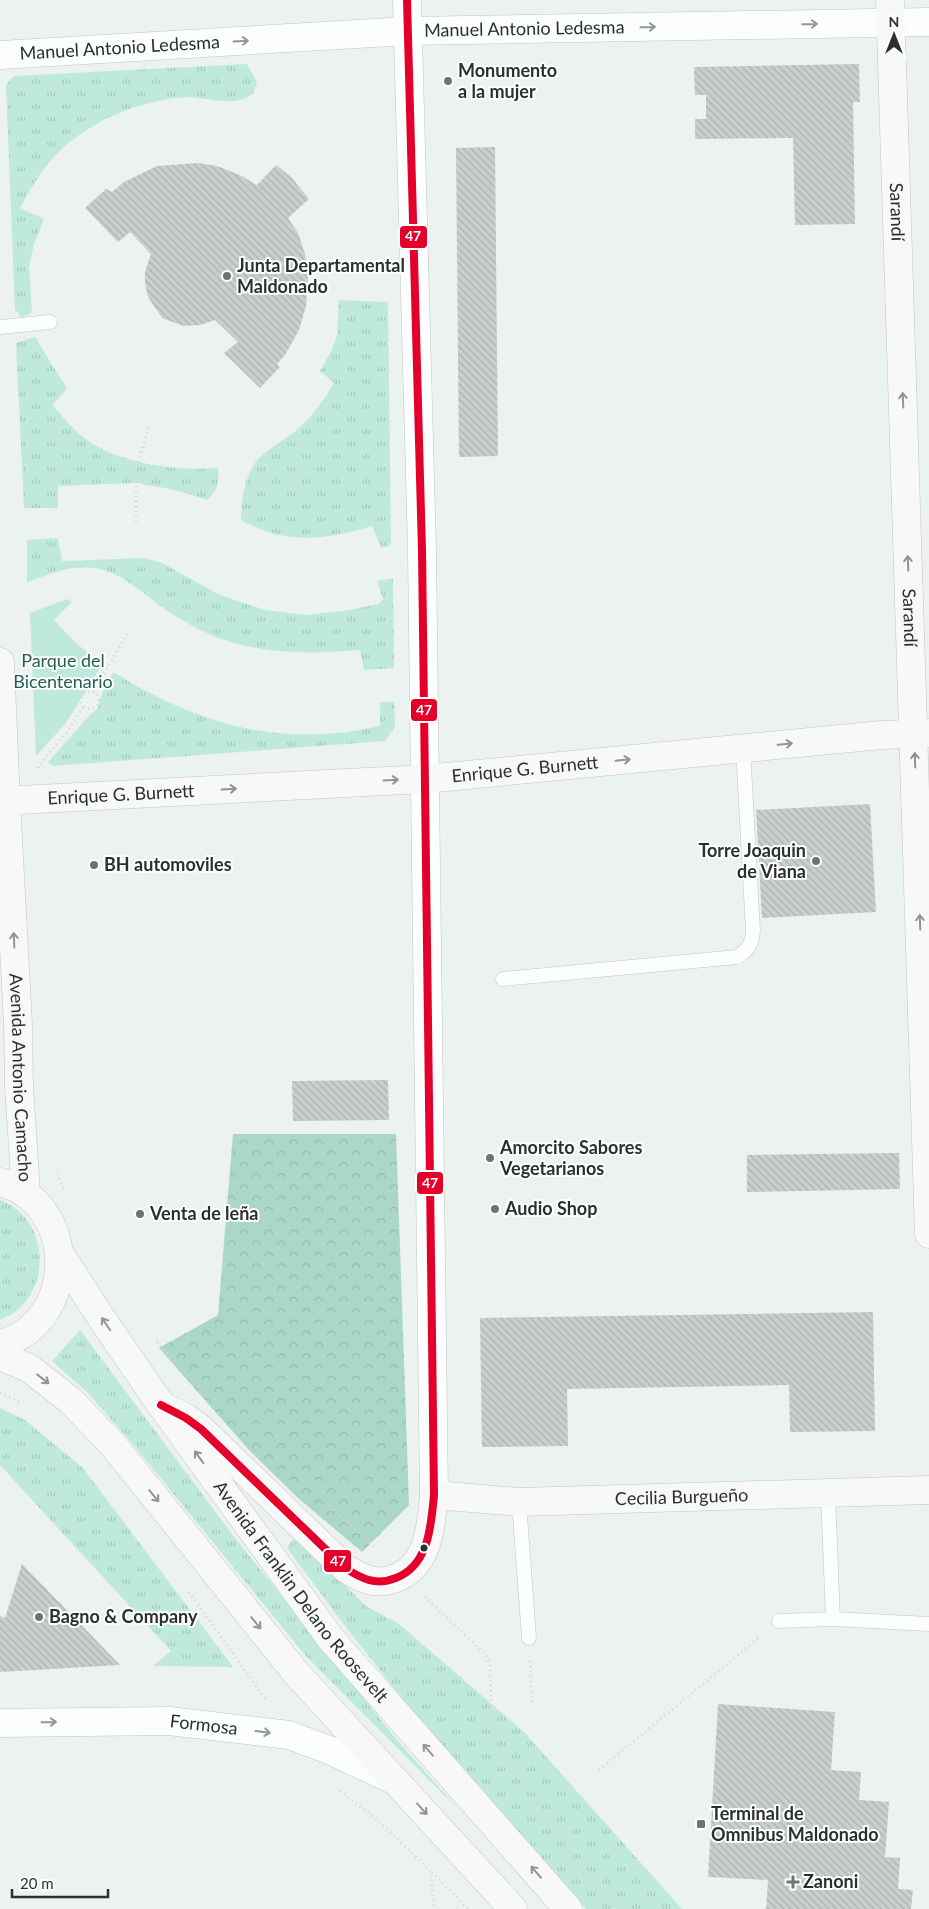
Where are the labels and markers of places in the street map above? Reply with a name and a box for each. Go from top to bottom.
place label: Monumento a la mujer [458,59,557,102]
marker: Monumento a la mujer [442,75,454,87]
place label: Junta Departamental Maldonado [237,254,405,297]
marker: Junta Departamental Maldonado [221,270,233,282]
place label: Torre Joaquin de Viana [698,839,806,882]
place label: BH automoviles [104,853,232,875]
marker: Torre Joaquin de Viana [810,855,822,867]
marker: BH automoviles [88,859,100,871]
place label: Amorcito Sabores Vegetarianos [499,1136,642,1179]
marker: Amorcito Sabores Vegetarianos [484,1152,496,1164]
place label: Audio Shop [504,1197,597,1219]
place label: Venta de leña [149,1202,259,1224]
marker: Audio Shop [489,1203,501,1215]
marker: Venta de leña [134,1208,146,1220]
unlabelled marker [419,1543,429,1553]
place label: Bagno & Company [49,1605,198,1627]
marker: Bagno & Company [33,1611,45,1623]
place label: Terminal de Omnibus Maldonado [711,1802,879,1845]
marker: Terminal de Omnibus Maldonado [695,1818,707,1830]
place label: Zanoni [803,1870,858,1892]
marker: Zanoni [787,1876,799,1888]

